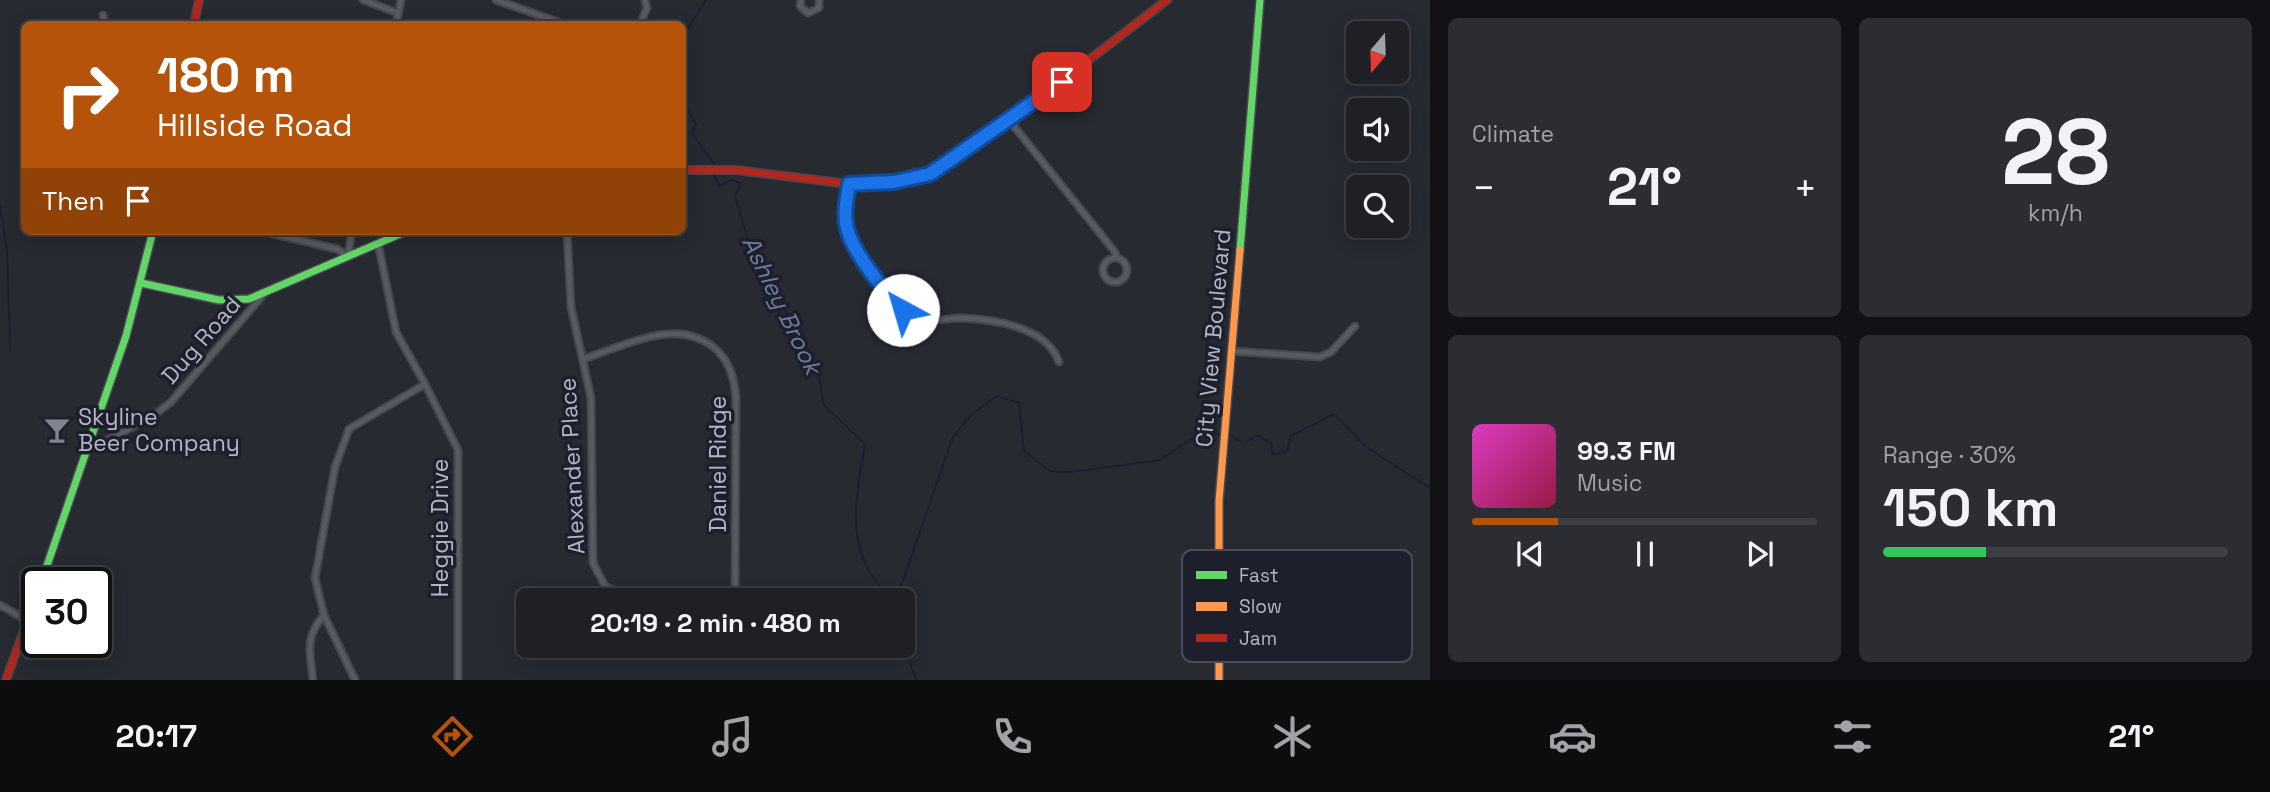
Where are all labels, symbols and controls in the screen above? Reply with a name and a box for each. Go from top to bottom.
north arrow [1346,21,1409,84]
map controls [1346,21,1409,238]
text: 180 m [157,44,295,106]
icon: right [42,49,133,140]
pin [1032,52,1092,112]
icon: arrive [1043,63,1081,101]
text: 28 [2001,94,2110,211]
button: sound [1346,98,1409,161]
text: Hillside Road [157,105,353,145]
text: Climate [1472,119,1554,149]
text: 21° [1607,154,1682,220]
text: − [1472,164,1496,212]
text: + [1793,164,1817,212]
button: search [1346,175,1409,238]
icon: arrive [119,182,157,220]
text: Then [42,184,105,218]
text: km/h [2028,198,2083,228]
street label: City View Boulevard [1189,228,1237,448]
water label: Ashley Brook [735,231,830,382]
position arrow [866,273,940,347]
street label: Dug Road [155,290,247,390]
street label: Alexander Place [552,377,592,555]
street label: Daniel Ridge [703,396,733,532]
place label: Skyline Beer Company [78,402,240,458]
bar icon: Skyline Beer Company [42,415,72,445]
text: 99.3 FM [1577,434,1676,468]
text: Range · 30% [1883,440,2016,470]
street label: Heggie Drive [425,459,455,597]
text: Music [1577,468,1642,498]
text: 150 km [1883,475,2058,541]
icon: previous [1511,535,1549,573]
icon: pause [1626,535,1664,573]
icon: next [1741,535,1779,573]
legend [1182,550,1412,662]
text: Fast [1239,563,1279,588]
speed limit sign: 30 [21,567,112,658]
text: Slow [1239,594,1282,619]
text: 20:19 · 2 min · 480 m [590,606,841,640]
text: Jam [1239,626,1277,651]
icon: directions [428,712,477,761]
icon: music [708,712,757,761]
icon: phone [988,712,1037,761]
icon: climate [1268,712,1317,761]
icon: car [1548,712,1597,761]
icon: filters [1828,712,1877,761]
text: 20:17 [116,716,197,756]
text: 21° [2108,716,2154,756]

